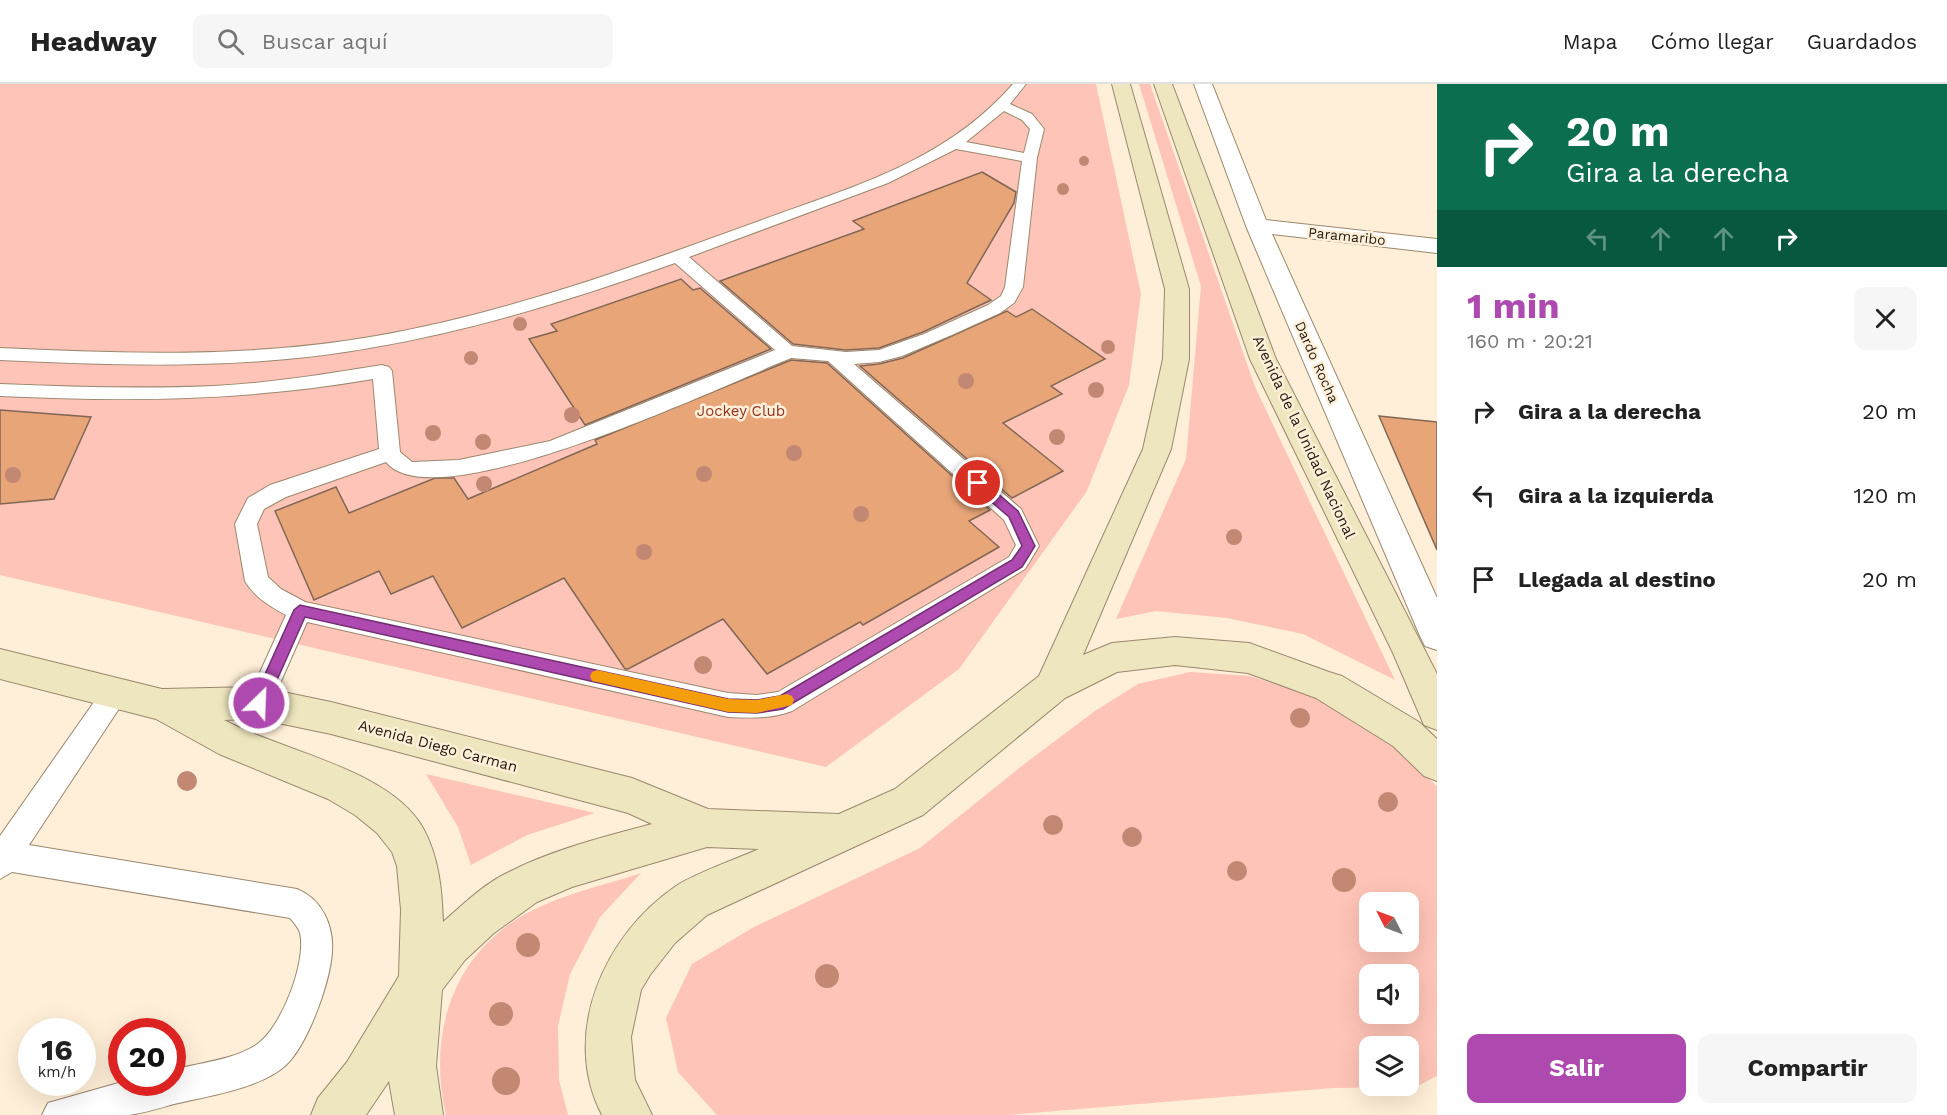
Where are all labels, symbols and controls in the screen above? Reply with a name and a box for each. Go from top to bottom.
search box [193,14,613,68]
text: Headway [30,25,157,58]
icon: search [214,25,247,58]
text: Buscar aquí [262,29,388,54]
text: Mapa [1563,29,1617,54]
text: Cómo llegar [1650,29,1774,54]
text: Guardados [1807,29,1917,54]
text: 20 m [1566,107,1670,156]
icon: right [1467,108,1545,186]
text: Gira a la derecha [1566,157,1789,189]
icon: left [1581,222,1614,255]
icon: ahead [1644,222,1677,255]
icon: ahead [1707,222,1740,255]
icon: right [1770,222,1803,255]
street label: Paramaribo [1307,224,1387,248]
text: 1 min [1467,285,1559,327]
button: close [1854,287,1917,350]
street label: Dardo Rocha [1292,319,1342,405]
text: 160 m · 20:21 [1467,329,1593,353]
street label: Avenida de la Unidad Nacional [1249,332,1359,542]
icon: right [1467,395,1500,428]
text: Gira a la derecha [1518,399,1701,424]
text: 20 m [1862,399,1917,424]
park label: Jockey Club [697,402,785,420]
pin [952,457,1003,508]
icon: arrive [961,466,994,499]
icon: left [1467,479,1500,512]
text: Gira a la izquierda [1518,483,1714,508]
text: 120 m [1853,483,1917,508]
icon: arrive [1467,563,1500,596]
text: Llegada al destino [1518,567,1716,592]
text: 20 m [1862,567,1917,592]
position arrow [227,671,291,735]
street label: Avenida Diego Carman [356,716,520,776]
north arrow [1359,892,1419,952]
map controls [1359,892,1419,1096]
button: sound [1359,964,1419,1024]
speed limit sign: 20 [108,1018,186,1096]
text: 16 [41,1032,73,1067]
button: Salir [1467,1034,1686,1103]
button: Compartir [1698,1034,1917,1103]
button: layers [1359,1036,1419,1096]
text: km/h [38,1063,76,1081]

